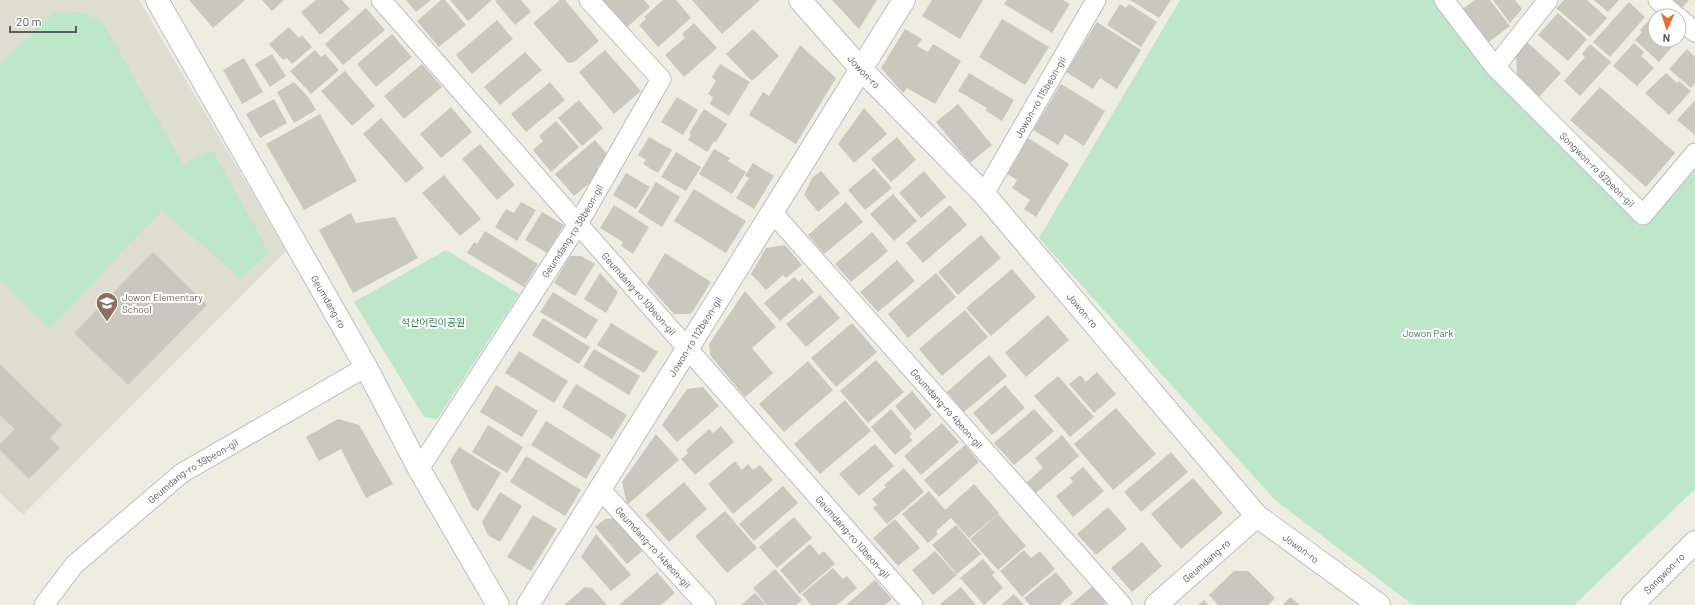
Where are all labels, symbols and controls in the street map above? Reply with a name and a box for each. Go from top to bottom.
scale bar [10,8,76,34]
north arrow [1647,8,1687,48]
text: 20 m [16,14,42,28]
text: N [1662,32,1670,45]
street label: Jowon-ro [845,52,883,91]
street label: Jowon-ro 115beon-gil [1012,54,1068,140]
street label: Songwon-ro 92beon-gil [1557,129,1637,209]
street label: Geumdang-ro 38beon-gil [539,182,605,280]
street label: Geumdang-ro 10beon-gil [600,250,679,337]
street label: Geumdang-ro [309,273,349,330]
school or university icon: Jowon Elementary School [94,290,120,323]
place label: Jowon Elementary School [122,291,203,315]
street label: Jowon-ro [1065,291,1101,330]
street label: Jowon-ro 112beon-gil [665,294,724,379]
park label: 석산어린이공원 [401,316,465,328]
park label: Jowon Park [1403,327,1453,339]
street label: Geumdang-ro 4beon-gil [908,366,986,451]
street label: Geumdang-ro 39beon-gil [145,436,240,506]
street label: Geumdang-ro 10beon-gil [814,493,893,581]
street label: Geumdang-ro 14beon-gil [613,504,694,591]
street label: Jowon-ro [1280,531,1321,565]
street label: Geumdang-ro [1180,537,1233,585]
street label: Songwon-ro [1641,550,1687,596]

